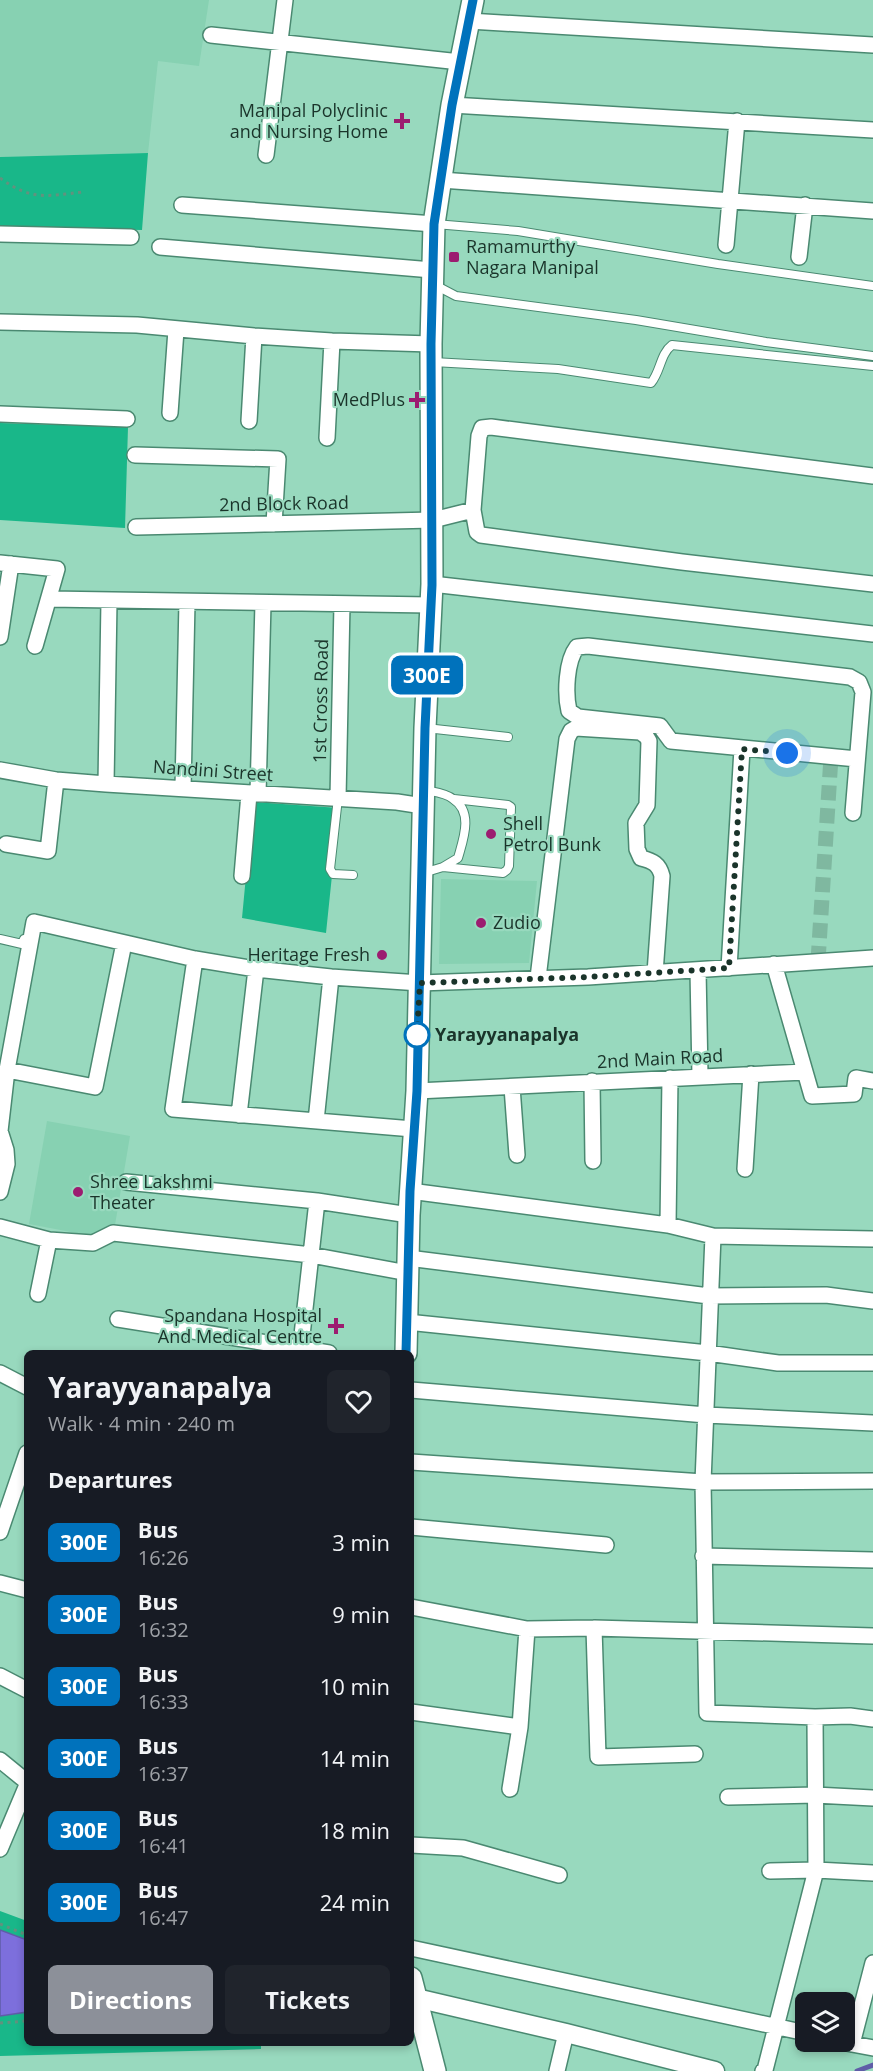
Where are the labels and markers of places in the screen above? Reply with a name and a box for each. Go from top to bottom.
place label: Manipal Polyclinic and Nursing Home [230,98,388,143]
marker: Manipal Polyclinic and Nursing Home [393,112,411,130]
place label: Ramamurthy Nagara Manipal [466,234,599,279]
marker: Ramamurthy Nagara Manipal [447,250,461,264]
place label: MedPlus [333,387,405,411]
marker: MedPlus [410,393,424,407]
place label: Shell Petrol Bunk [503,811,601,856]
marker: Shell Petrol Bunk [484,827,498,841]
place label: Zudio [493,910,541,934]
marker: Zudio [474,916,488,930]
place label: Heritage Fresh [247,942,370,966]
marker: Heritage Fresh [375,948,389,962]
marker: Yarayyanapalya [404,1022,430,1048]
place label: Yarayyanapalya [435,1022,579,1046]
place label: Shree Lakshmi Theater [90,1169,213,1214]
marker: Shree Lakshmi Theater [71,1185,85,1199]
place label: Spandana Hospital And Medical Centre [158,1303,322,1348]
marker: Spandana Hospital And Medical Centre [327,1317,345,1335]

